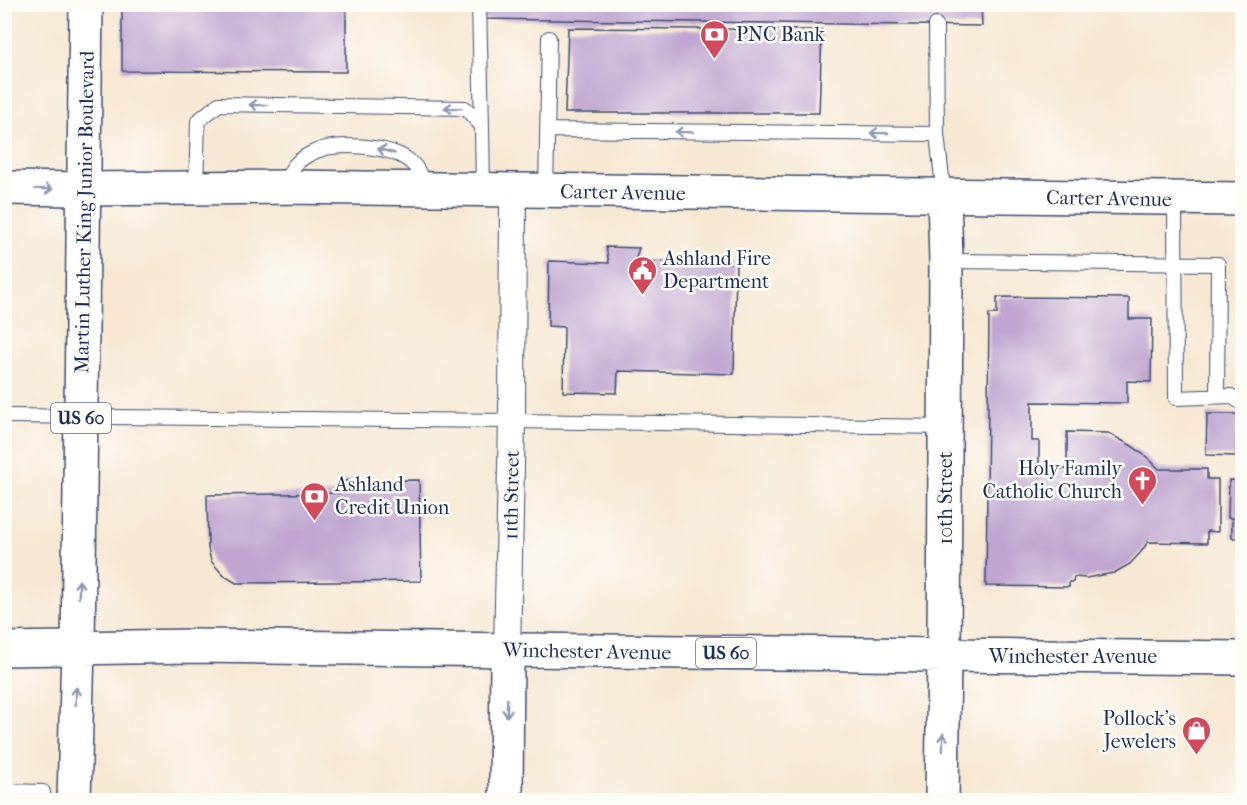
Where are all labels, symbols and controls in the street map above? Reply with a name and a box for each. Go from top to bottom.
bank icon: PNC Bank [699,18,731,60]
place label: PNC Bank [736,23,826,46]
street label: Martin Luther King Junior Boulevard [70,49,99,373]
one-way arrow [249,99,269,111]
one-way arrow [444,102,464,114]
one-way arrow [674,126,694,137]
one-way arrow [869,128,889,139]
one-way arrow [377,145,396,156]
street label: Carter Avenue [560,180,686,205]
one-way arrow [34,183,54,194]
street label: Carter Avenue [1046,186,1172,211]
place label: Ashland Fire Department [662,247,771,293]
public building icon: Ashland Fire Department [626,254,658,296]
road number: US 60 [51,403,111,433]
street label: 11th Street [499,450,524,540]
street label: 10th Street [934,451,957,545]
place label: Holy Family Catholic Church [982,457,1123,503]
church icon: Holy Family Catholic Church [1127,464,1159,506]
place label: Ashland Credit Union [334,473,450,519]
bank icon: Ashland Credit Union [298,480,330,522]
one-way arrow [73,579,85,599]
road number: US 60 [696,638,756,668]
street label: Winchester Avenue [502,639,672,664]
street label: Winchester Avenue [988,645,1157,668]
one-way arrow [71,686,82,706]
one-way arrow [501,698,513,718]
place label: Pollock's Jewelers [1102,707,1176,753]
shop icon: Pollock's Jewelers [1181,714,1213,756]
one-way arrow [937,733,949,753]

